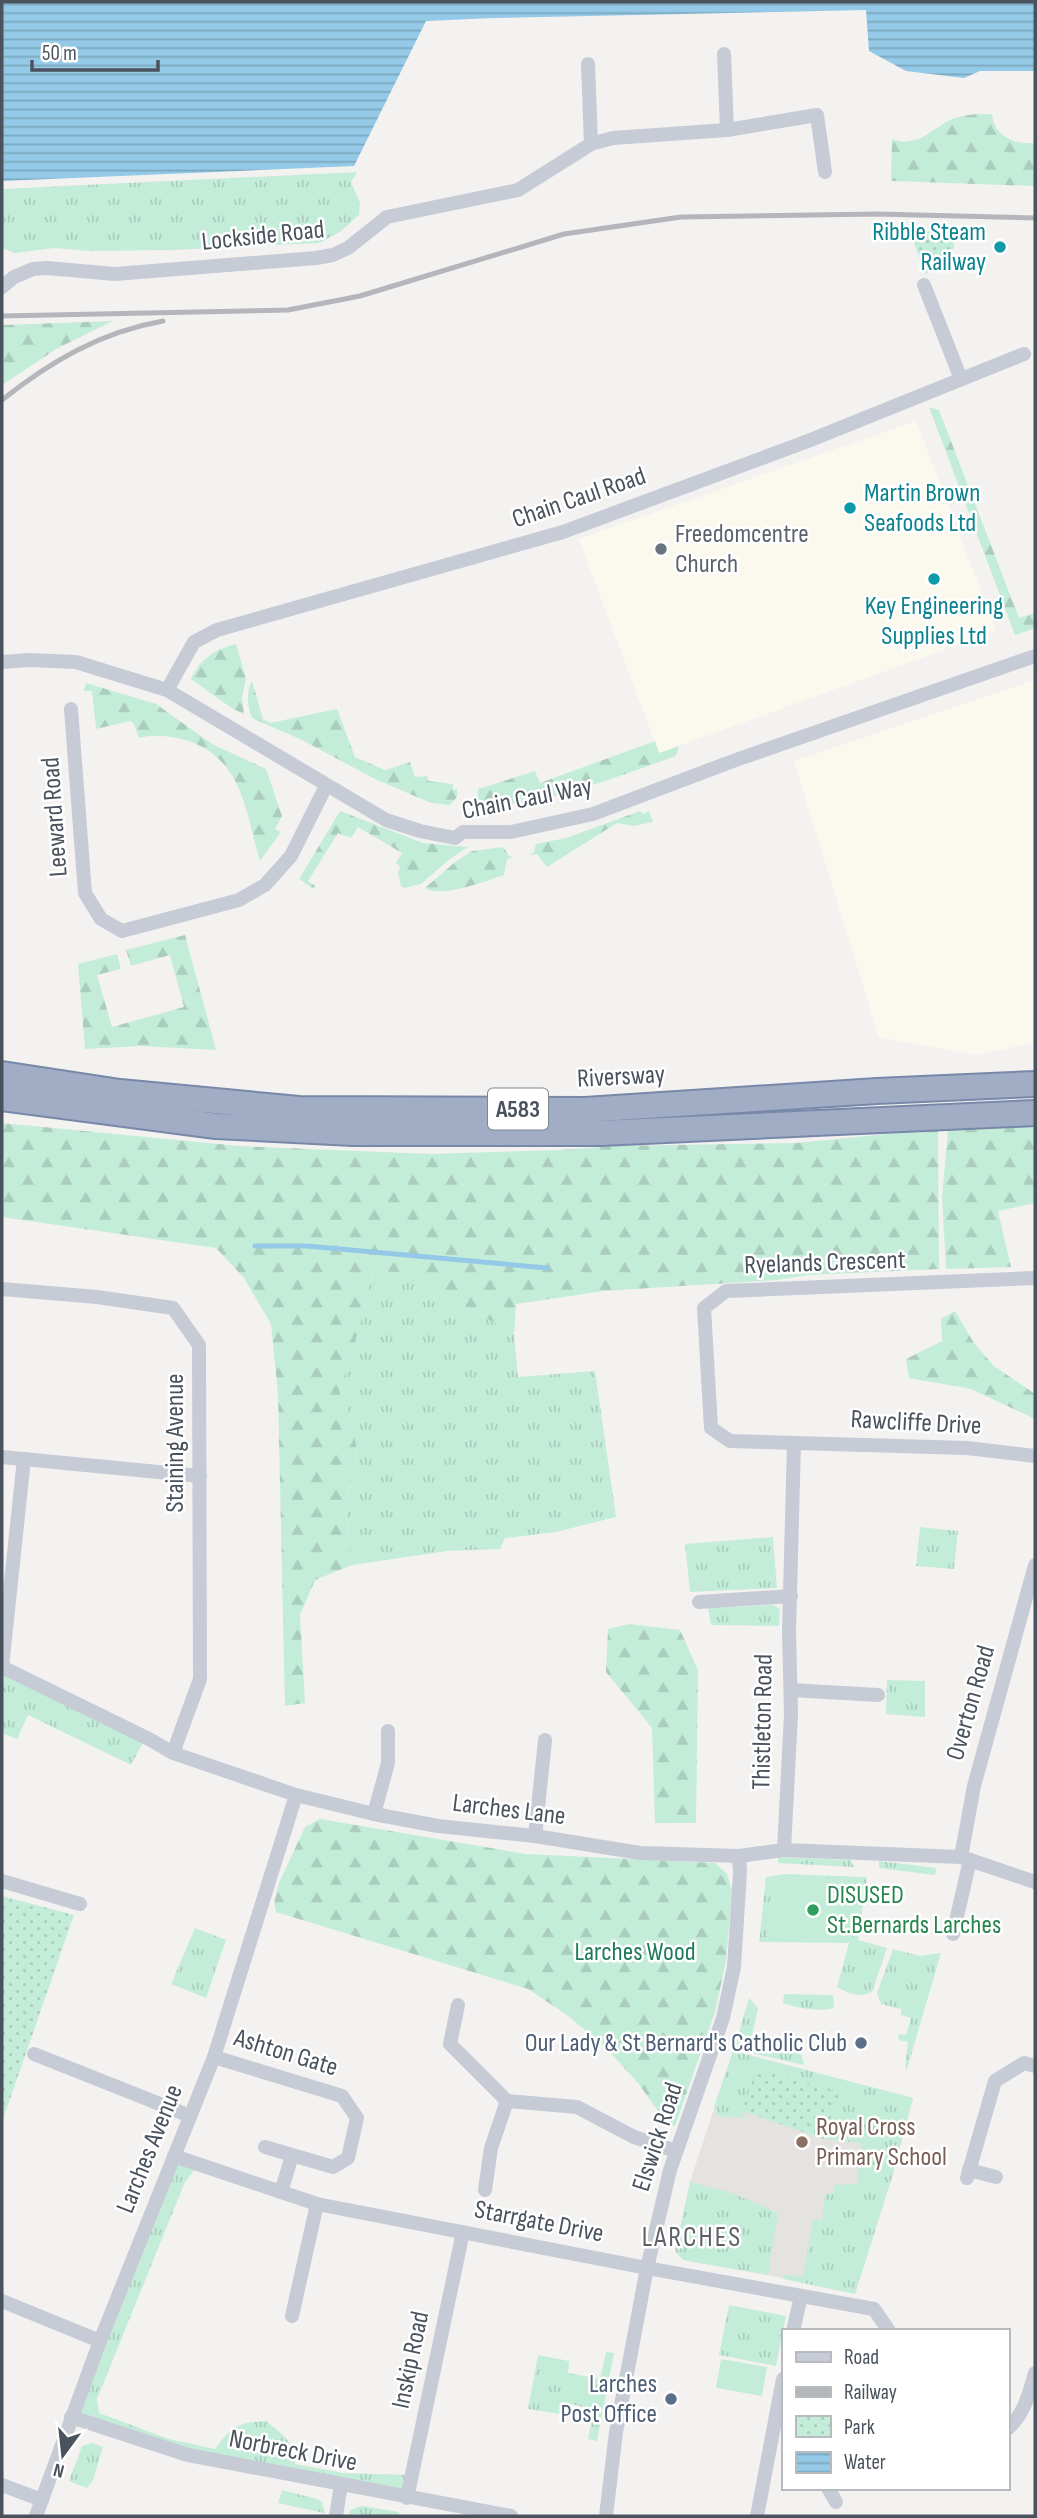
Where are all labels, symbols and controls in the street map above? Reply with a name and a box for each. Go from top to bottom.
scale bar [32,28,158,72]
text: 50 m [42,41,77,66]
street label: Lockside Road [200,214,326,258]
place label: Ribble Steam Railway [872,217,986,278]
marker: Ribble Steam Railway [992,239,1008,255]
street label: Chain Caul Road [508,461,650,535]
place label: Martin Brown Seafoods Ltd [864,478,980,539]
marker: Martin Brown Seafoods Ltd [842,500,858,516]
place label: Freedomcentre Church [675,519,809,580]
marker: Freedomcentre Church [653,541,669,557]
marker: Key Engineering Supplies Ltd [926,571,942,587]
place label: Key Engineering Supplies Ltd [865,591,1003,652]
street label: Leeward Road [35,756,75,878]
street label: Chain Caul Way [459,771,595,827]
street label: Riversway [576,1059,666,1095]
road number: A583 [488,1088,548,1129]
street label: Ryelands Crescent [744,1245,906,1281]
street label: Staining Avenue [160,1374,191,1512]
street label: Rawcliffe Drive [850,1404,982,1442]
street label: Overton Road [940,1642,1002,1764]
street label: Thistleton Road [746,1654,780,1790]
street label: Larches Lane [451,1788,567,1832]
place label: DISUSED St.Bernards Larches [827,1880,1001,1941]
marker: DISUSED St.Bernards Larches [805,1902,821,1918]
park label: Larches Wood [574,1937,696,1968]
street label: Ashton Gate [230,2022,342,2083]
place label: Our Lady & St Bernard's Catholic Club [525,2028,847,2059]
marker: Our Lady & St Bernard's Catholic Club [853,2035,869,2051]
street label: Elswick Road [626,2079,690,2195]
street label: Larches Avenue [110,2080,190,2218]
place label: Royal Cross Primary School [816,2112,947,2173]
marker: Royal Cross Primary School [794,2134,810,2150]
street label: Starrgate Drive [472,2194,606,2250]
district label: LARCHES [642,2221,742,2254]
street label: Inskip Road [386,2309,436,2411]
legend [782,2329,1009,2490]
text: Road [844,2345,879,2370]
place label: Larches Post Office [561,2369,657,2430]
text: Railway [844,2380,897,2405]
marker: Larches Post Office [663,2391,679,2407]
text: Park [844,2415,875,2440]
north arrow [28,2420,98,2490]
street label: Norbreck Drive [226,2423,360,2479]
text: Water [844,2450,886,2475]
text: N [51,2458,67,2482]

